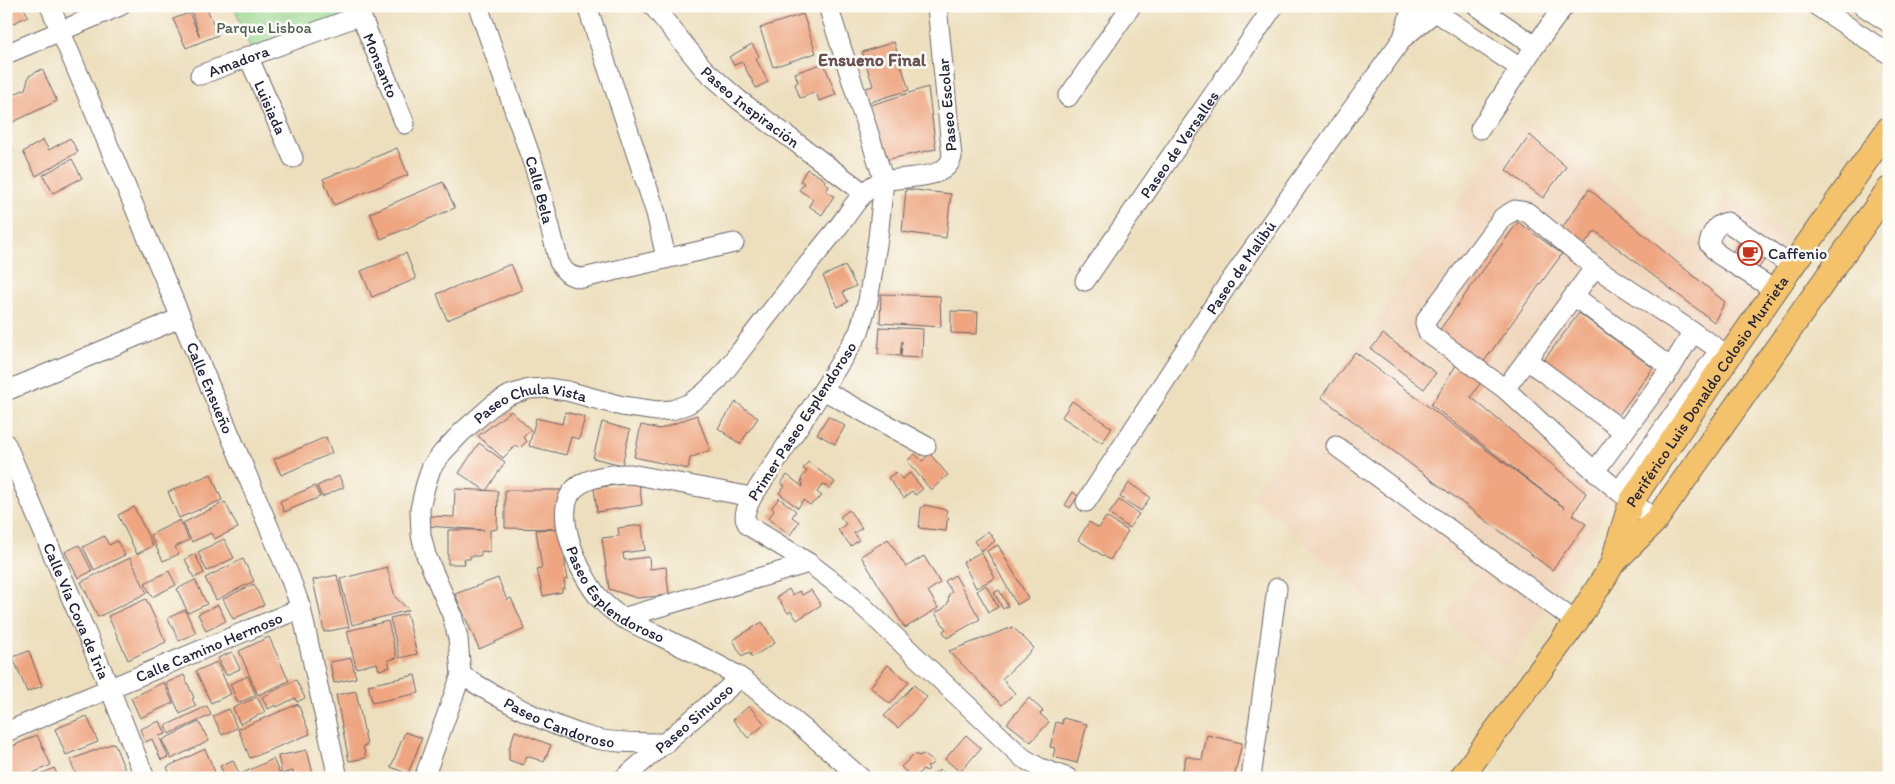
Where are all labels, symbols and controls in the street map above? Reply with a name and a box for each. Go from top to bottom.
park label: Parque Lisboa [216,18,313,37]
street label: Monsanto [359,30,403,100]
street label: Amadora [205,40,272,81]
district label: Ensueno Final [818,49,927,71]
street label: Paseo Escolar [933,58,961,152]
street label: Paseo Inspiración [697,62,804,151]
street label: Luisiada [250,77,291,137]
street label: Paseo de Versalles [1136,87,1223,201]
street label: Calle Bela [522,153,558,226]
street label: Paseo de Malibú [1201,217,1279,318]
cafe icon: Caffenio [1737,240,1763,266]
place label: Caffenio [1768,244,1827,263]
street label: Periférico Luis Donaldo Colosio Murrieta [1621,272,1792,510]
street label: Primer Paseo Esplendoroso [743,338,861,504]
street label: Calle Ensueño [183,339,238,436]
street label: Paseo Chula Vista [469,378,590,428]
street label: Calle Vía Cova de Iria [39,540,114,682]
street label: Paseo Esplendoroso [563,543,668,646]
street label: Calle Camino Hermoso [132,607,285,686]
street label: Paseo Sinuoso [651,679,737,757]
street label: Paseo Candoroso [501,692,616,751]

